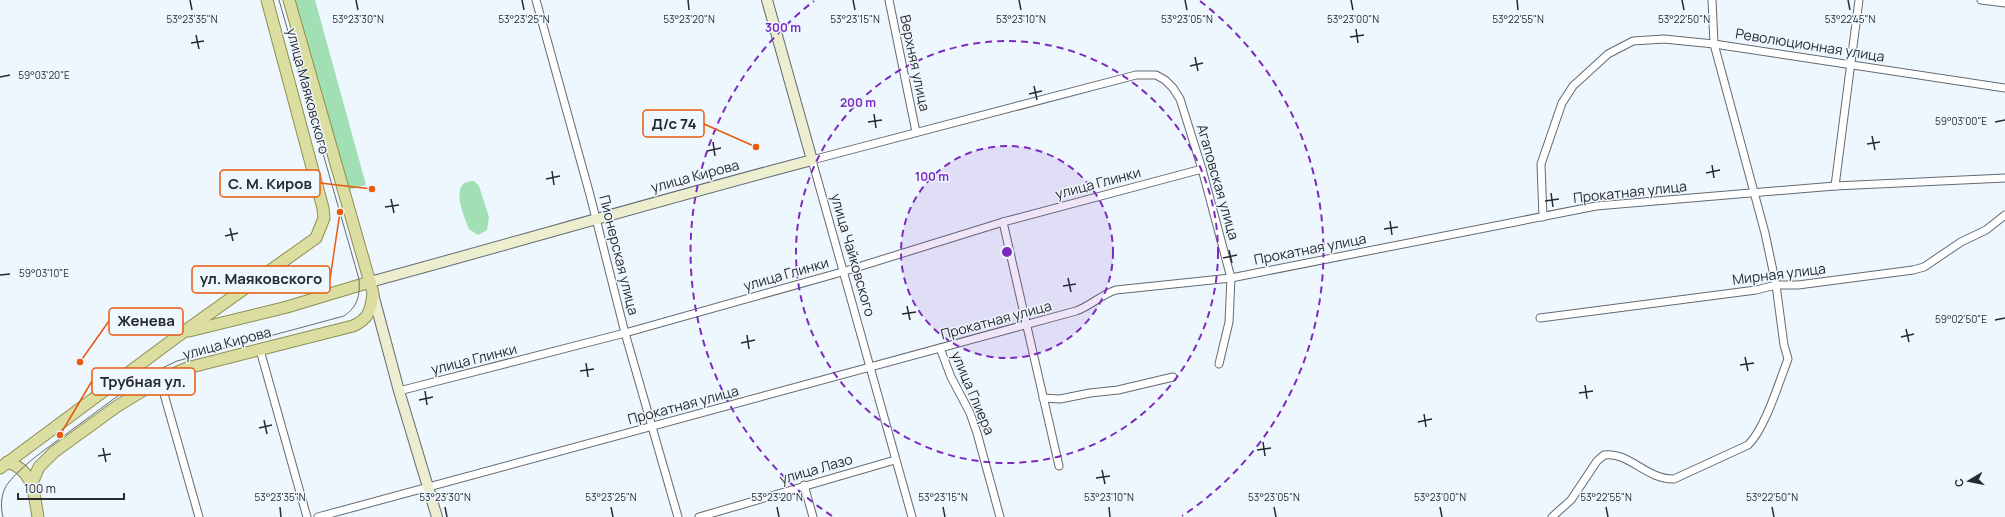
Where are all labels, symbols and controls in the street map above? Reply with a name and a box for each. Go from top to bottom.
text: 53°23'35"N [166,12,218,26]
text: 53°23'30"N [332,12,384,26]
text: 53°23'25"N [498,12,550,26]
text: 53°23'20"N [663,12,715,26]
text: 53°23'15"N [830,12,880,26]
text: 53°23'10"N [996,12,1046,26]
text: 53°23'05"N [1161,12,1213,26]
text: 53°23'00"N [1327,12,1379,26]
text: 53°22'55"N [1492,12,1544,26]
text: 53°22'50"N [1658,12,1710,26]
text: 53°22'45"N [1825,12,1875,26]
street label: Верхняя улица [896,13,935,113]
text: 300 m [765,19,801,36]
street label: Революционная улица [1734,23,1886,66]
street label: улица Маяковского [283,26,334,156]
text: 59°03'20"E [18,68,70,82]
text: 200 m [840,94,876,111]
callout: Д/с 74 [643,110,704,137]
text: Д/с 74 [651,113,697,134]
text: 59°03'00"E [1935,114,1987,128]
street label: Агаповская улица [1193,122,1244,242]
street label: улица Кирова [649,155,741,196]
street label: улица Глинки [1053,162,1143,203]
text: 100 m [915,168,949,185]
callout: С. М. Киров [220,170,320,197]
text: С. М. Киров [228,173,312,194]
street label: Прокатная улица [1572,176,1688,207]
street label: улица Чайковского [827,191,880,319]
street label: Пионерская улица [595,193,644,317]
street label: Прокатная улица [1252,228,1368,269]
centre of rings [1000,245,1014,259]
street label: улица Глинки [741,252,831,295]
street label: Мирная улица [1731,258,1827,289]
text: 59°03'10"E [19,266,69,280]
callout: ул. Маяковского [192,266,330,293]
text: ул. Маяковского [200,268,322,289]
street label: Прокатная улица [938,296,1053,343]
callout: Женева [109,308,183,335]
text: Женева [117,310,175,331]
text: 59°02'50"E [1935,312,1987,326]
street label: улица Кирова [181,322,273,363]
street label: улица Глинки [429,339,519,378]
street label: улица Глиера [947,348,1000,437]
callout: Трубная ул. [92,368,195,395]
text: Трубная ул. [100,371,186,392]
street label: Прокатная улица [625,381,740,428]
street label: улица Лазо [777,449,855,488]
north arrow [1949,461,1989,501]
scale bar [18,475,124,501]
text: С [1951,478,1967,488]
text: 100 m [24,480,56,497]
text: 53°23'35"N [254,490,306,504]
text: 53°23'30"N [419,490,471,504]
text: 53°23'25"N [585,490,637,504]
text: 53°23'20"N [751,490,803,504]
text: 53°23'15"N [918,490,968,504]
text: 53°23'10"N [1084,490,1134,504]
text: 53°23'05"N [1248,490,1300,504]
text: 53°23'00"N [1414,490,1466,504]
text: 53°22'55"N [1580,490,1632,504]
text: 53°22'50"N [1746,490,1798,504]

